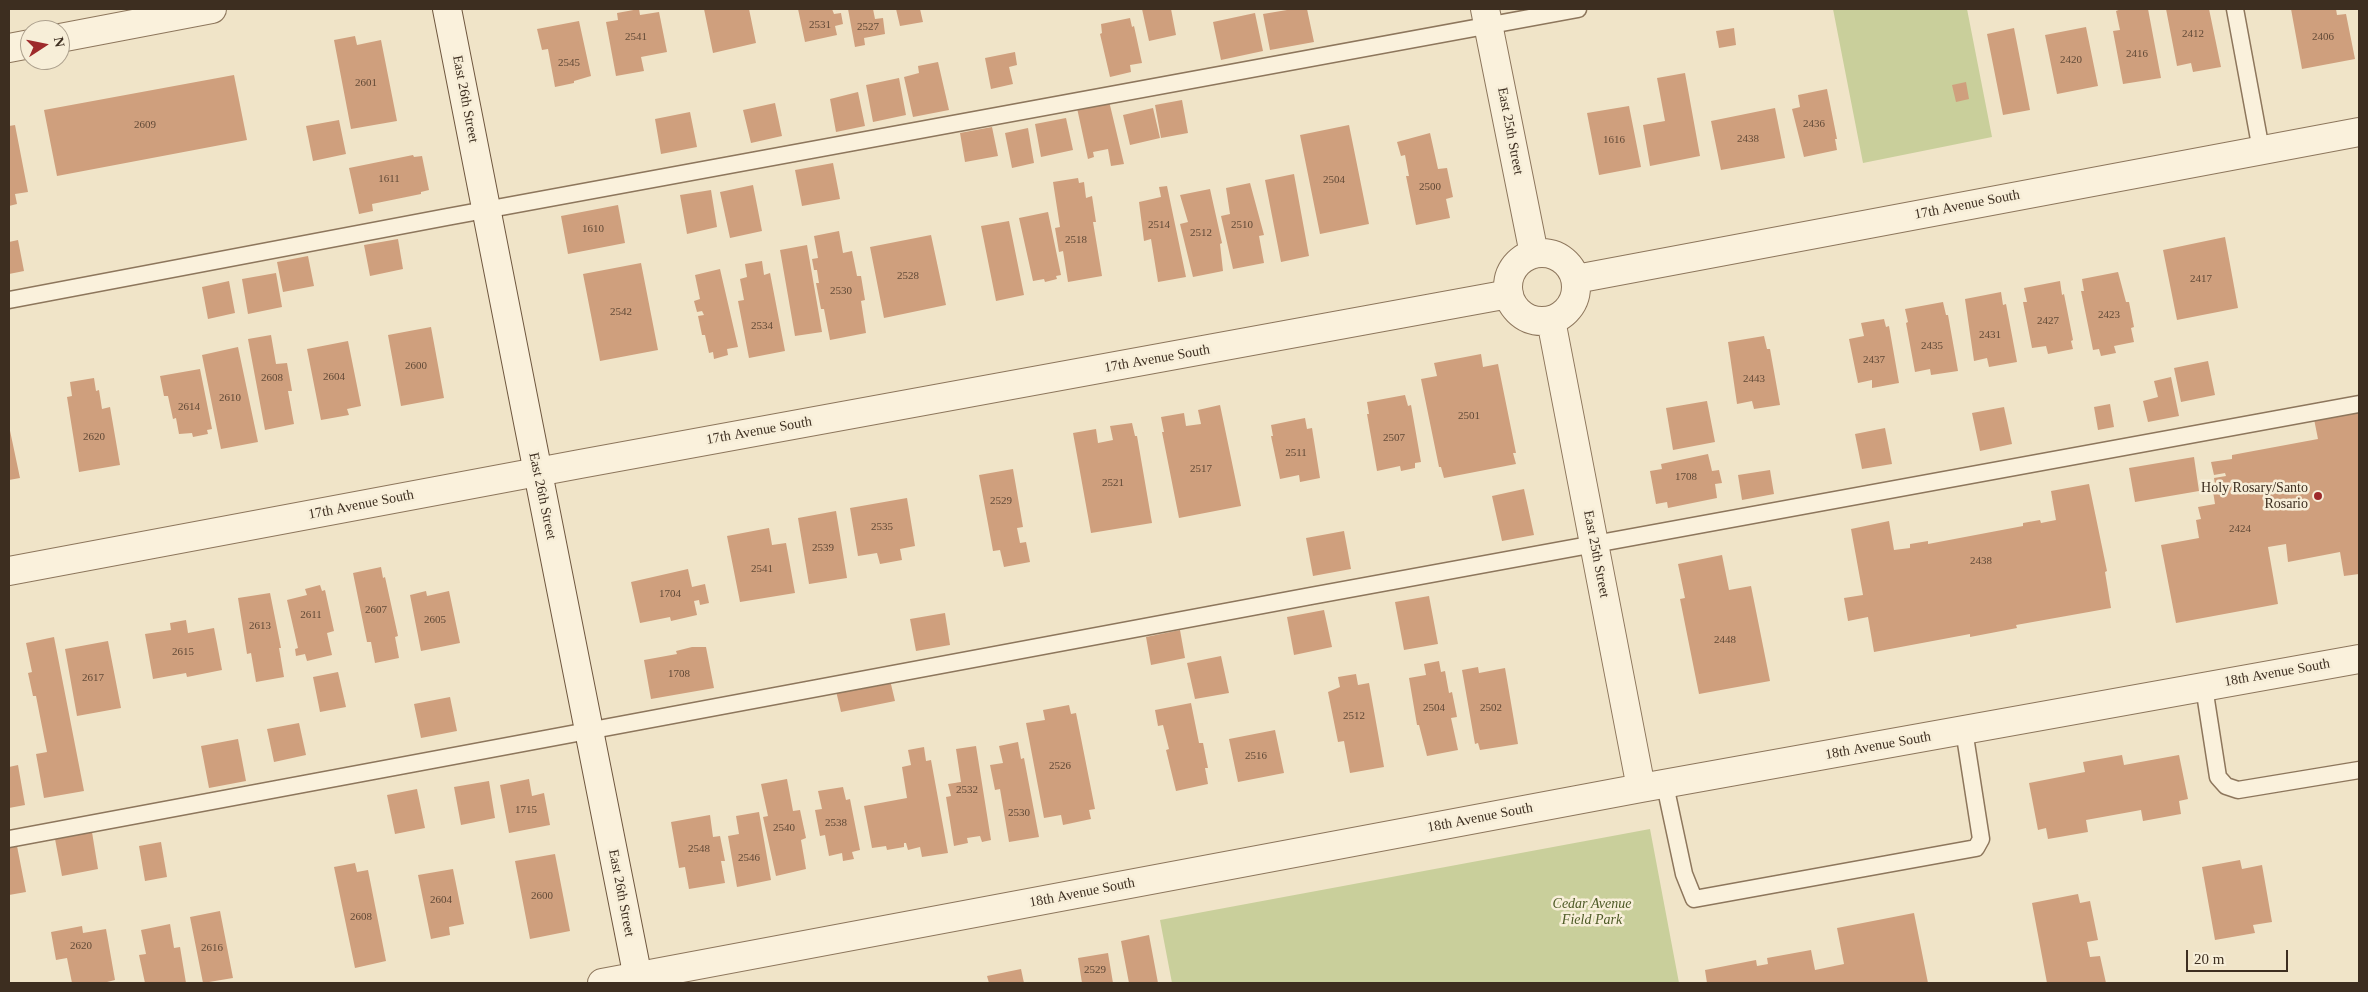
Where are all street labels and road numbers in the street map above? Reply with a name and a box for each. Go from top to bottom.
street label: East 26th Street [448,54,482,144]
street label: East 25th Street [1493,86,1527,176]
street label: 17th Avenue South [1913,187,2021,223]
street label: 17th Avenue South [1103,341,1211,377]
street label: 17th Avenue South [705,413,813,449]
street label: East 26th Street [525,451,559,541]
street label: 17th Avenue South [307,487,415,523]
street label: East 25th Street [1579,509,1613,599]
street label: 18th Avenue South [2223,655,2331,691]
street label: 18th Avenue South [1824,728,1932,764]
street label: 18th Avenue South [1426,800,1534,836]
street label: East 26th Street [604,848,638,938]
street label: 18th Avenue South [1028,875,1136,911]

